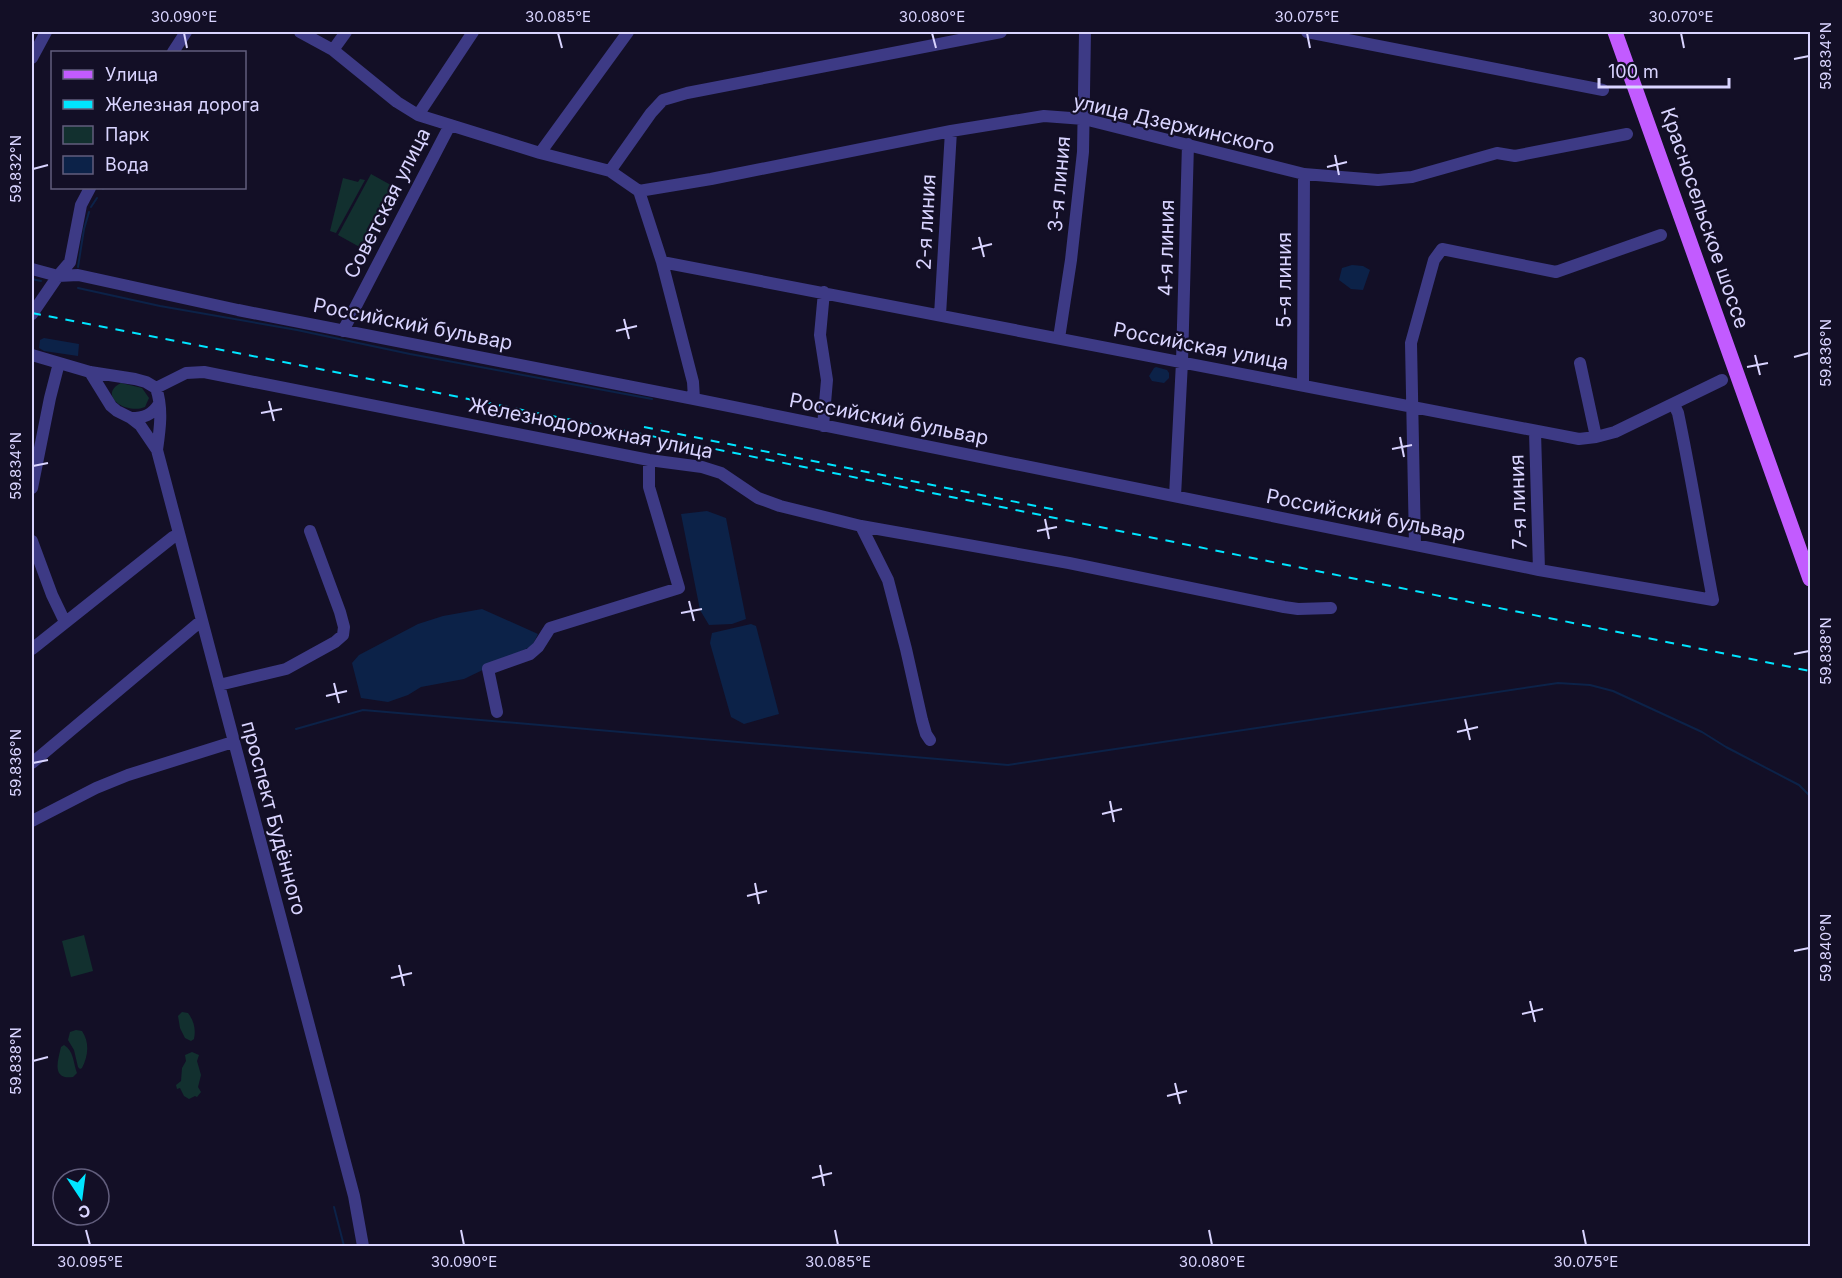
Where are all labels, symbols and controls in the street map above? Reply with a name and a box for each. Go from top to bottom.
text: 30.090°E [151,7,217,26]
text: 30.085°E [525,7,591,26]
text: 30.080°E [899,7,965,26]
text: 30.075°E [1275,7,1339,26]
text: 30.070°E [1648,7,1714,26]
text: 59.834°N [1816,22,1835,90]
legend [51,51,246,189]
scale bar [1599,51,1730,89]
text: 100 m [1608,61,1659,82]
text: Улица [105,64,158,85]
street label: улица Дзержинского [1071,89,1277,159]
text: Железная дорога [105,94,260,115]
street label: Красносельское шоссе [1656,104,1754,332]
text: Парк [105,124,150,145]
street label: Советская улица [339,124,435,282]
text: 59.832°N [6,135,25,203]
street label: 3-я линия [1043,135,1075,233]
text: Вода [105,154,149,175]
street label: 2-я линия [911,173,941,271]
street label: 4-я линия [1153,199,1179,297]
street label: 5-я линия [1272,232,1296,328]
street label: Российский бульвар [311,293,515,355]
street label: Российская улица [1111,317,1291,375]
text: 59.836°N [1816,319,1835,387]
street label: Российский бульвар [787,388,991,450]
street label: Железнодорожная улица [467,393,715,463]
text: 59.834°N [6,432,25,500]
street label: 7-я линия [1504,454,1532,550]
street label: Российский бульвар [1264,484,1468,546]
text: 59.838°N [1816,617,1835,685]
street label: проспект Будённого [237,718,311,918]
text: 59.836°N [6,729,25,797]
text: 59.840°N [1816,914,1835,982]
text: 59.838°N [6,1027,25,1095]
north arrow [51,1167,111,1227]
text: С [76,1201,92,1223]
text: 30.095°E [57,1252,123,1271]
text: 30.090°E [431,1252,497,1271]
text: 30.085°E [805,1252,871,1271]
text: 30.080°E [1179,1252,1245,1271]
text: 30.075°E [1554,1252,1618,1271]

